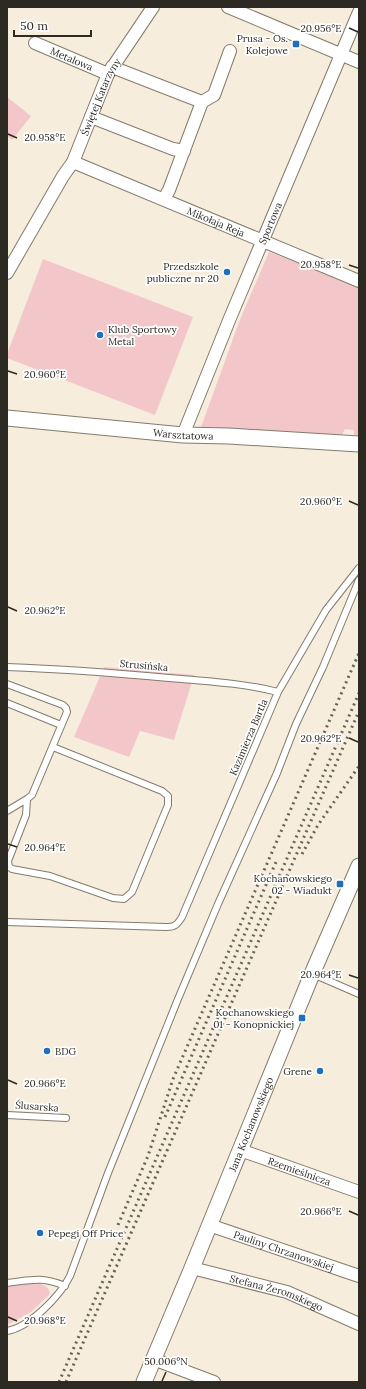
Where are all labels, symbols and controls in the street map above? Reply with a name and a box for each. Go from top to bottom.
scale bar [14,12,91,38]
text: 50 m [20,18,48,33]
text: 20.956°E [300,22,342,35]
place label: Prusa - Os. Kolejowe [237,32,289,57]
marker: Prusa - Os. Kolejowe [291,39,301,49]
street label: Metalowa [48,44,95,74]
street label: Świętej Katarzyny [78,55,124,138]
text: 20.958°E [25,131,66,144]
street label: Sportowa [256,200,285,246]
street label: Mikołaja Reja [185,204,247,240]
text: 20.958°E [301,258,342,271]
place label: Przedszkole publiczne nr 20 [147,260,220,285]
marker: Przedszkole publiczne nr 20 [222,267,232,277]
place label: Klub Sportowy Metal [108,323,177,348]
marker: Klub Sportowy Metal [95,330,105,340]
text: 20.960°E [24,368,66,381]
street label: Warsztatowa [152,426,214,443]
text: 20.960°E [300,495,342,508]
text: 20.962°E [24,604,66,617]
street label: Strusińska [119,657,169,674]
street label: Kazimierza Bartla [226,697,270,777]
text: 20.962°E [300,732,342,745]
text: 20.964°E [25,841,66,854]
place label: Kochanowskiego 02 - Wiadukt [254,872,332,897]
marker: Kochanowskiego 02 - Wiadukt [335,879,345,889]
text: 20.964°E [301,968,342,981]
place label: Kochanowskiego 01 - Konopnickiej [213,1006,294,1031]
marker: Kochanowskiego 01 - Konopnickiej [297,1013,307,1023]
place label: BDG [55,1045,77,1058]
marker: BDG [42,1046,52,1056]
place label: Grene [283,1065,313,1078]
marker: Grene [315,1066,325,1076]
street label: Jana Kochanowskiego [226,1075,276,1175]
text: 20.966°E [24,1077,66,1090]
street label: Ślusarska [15,1098,59,1115]
street label: Rzemieślnicza [266,1154,332,1189]
text: 20.966°E [300,1205,342,1218]
place label: Pepegi Off Price [48,1227,124,1240]
marker: Pepegi Off Price [35,1228,45,1238]
street label: Pauliny Chrzanowskiej [232,1228,335,1274]
street label: Stefana Żeromskiego [228,1272,325,1314]
text: 20.968°E [24,1314,66,1327]
text: 50.006°N [144,1355,188,1368]

